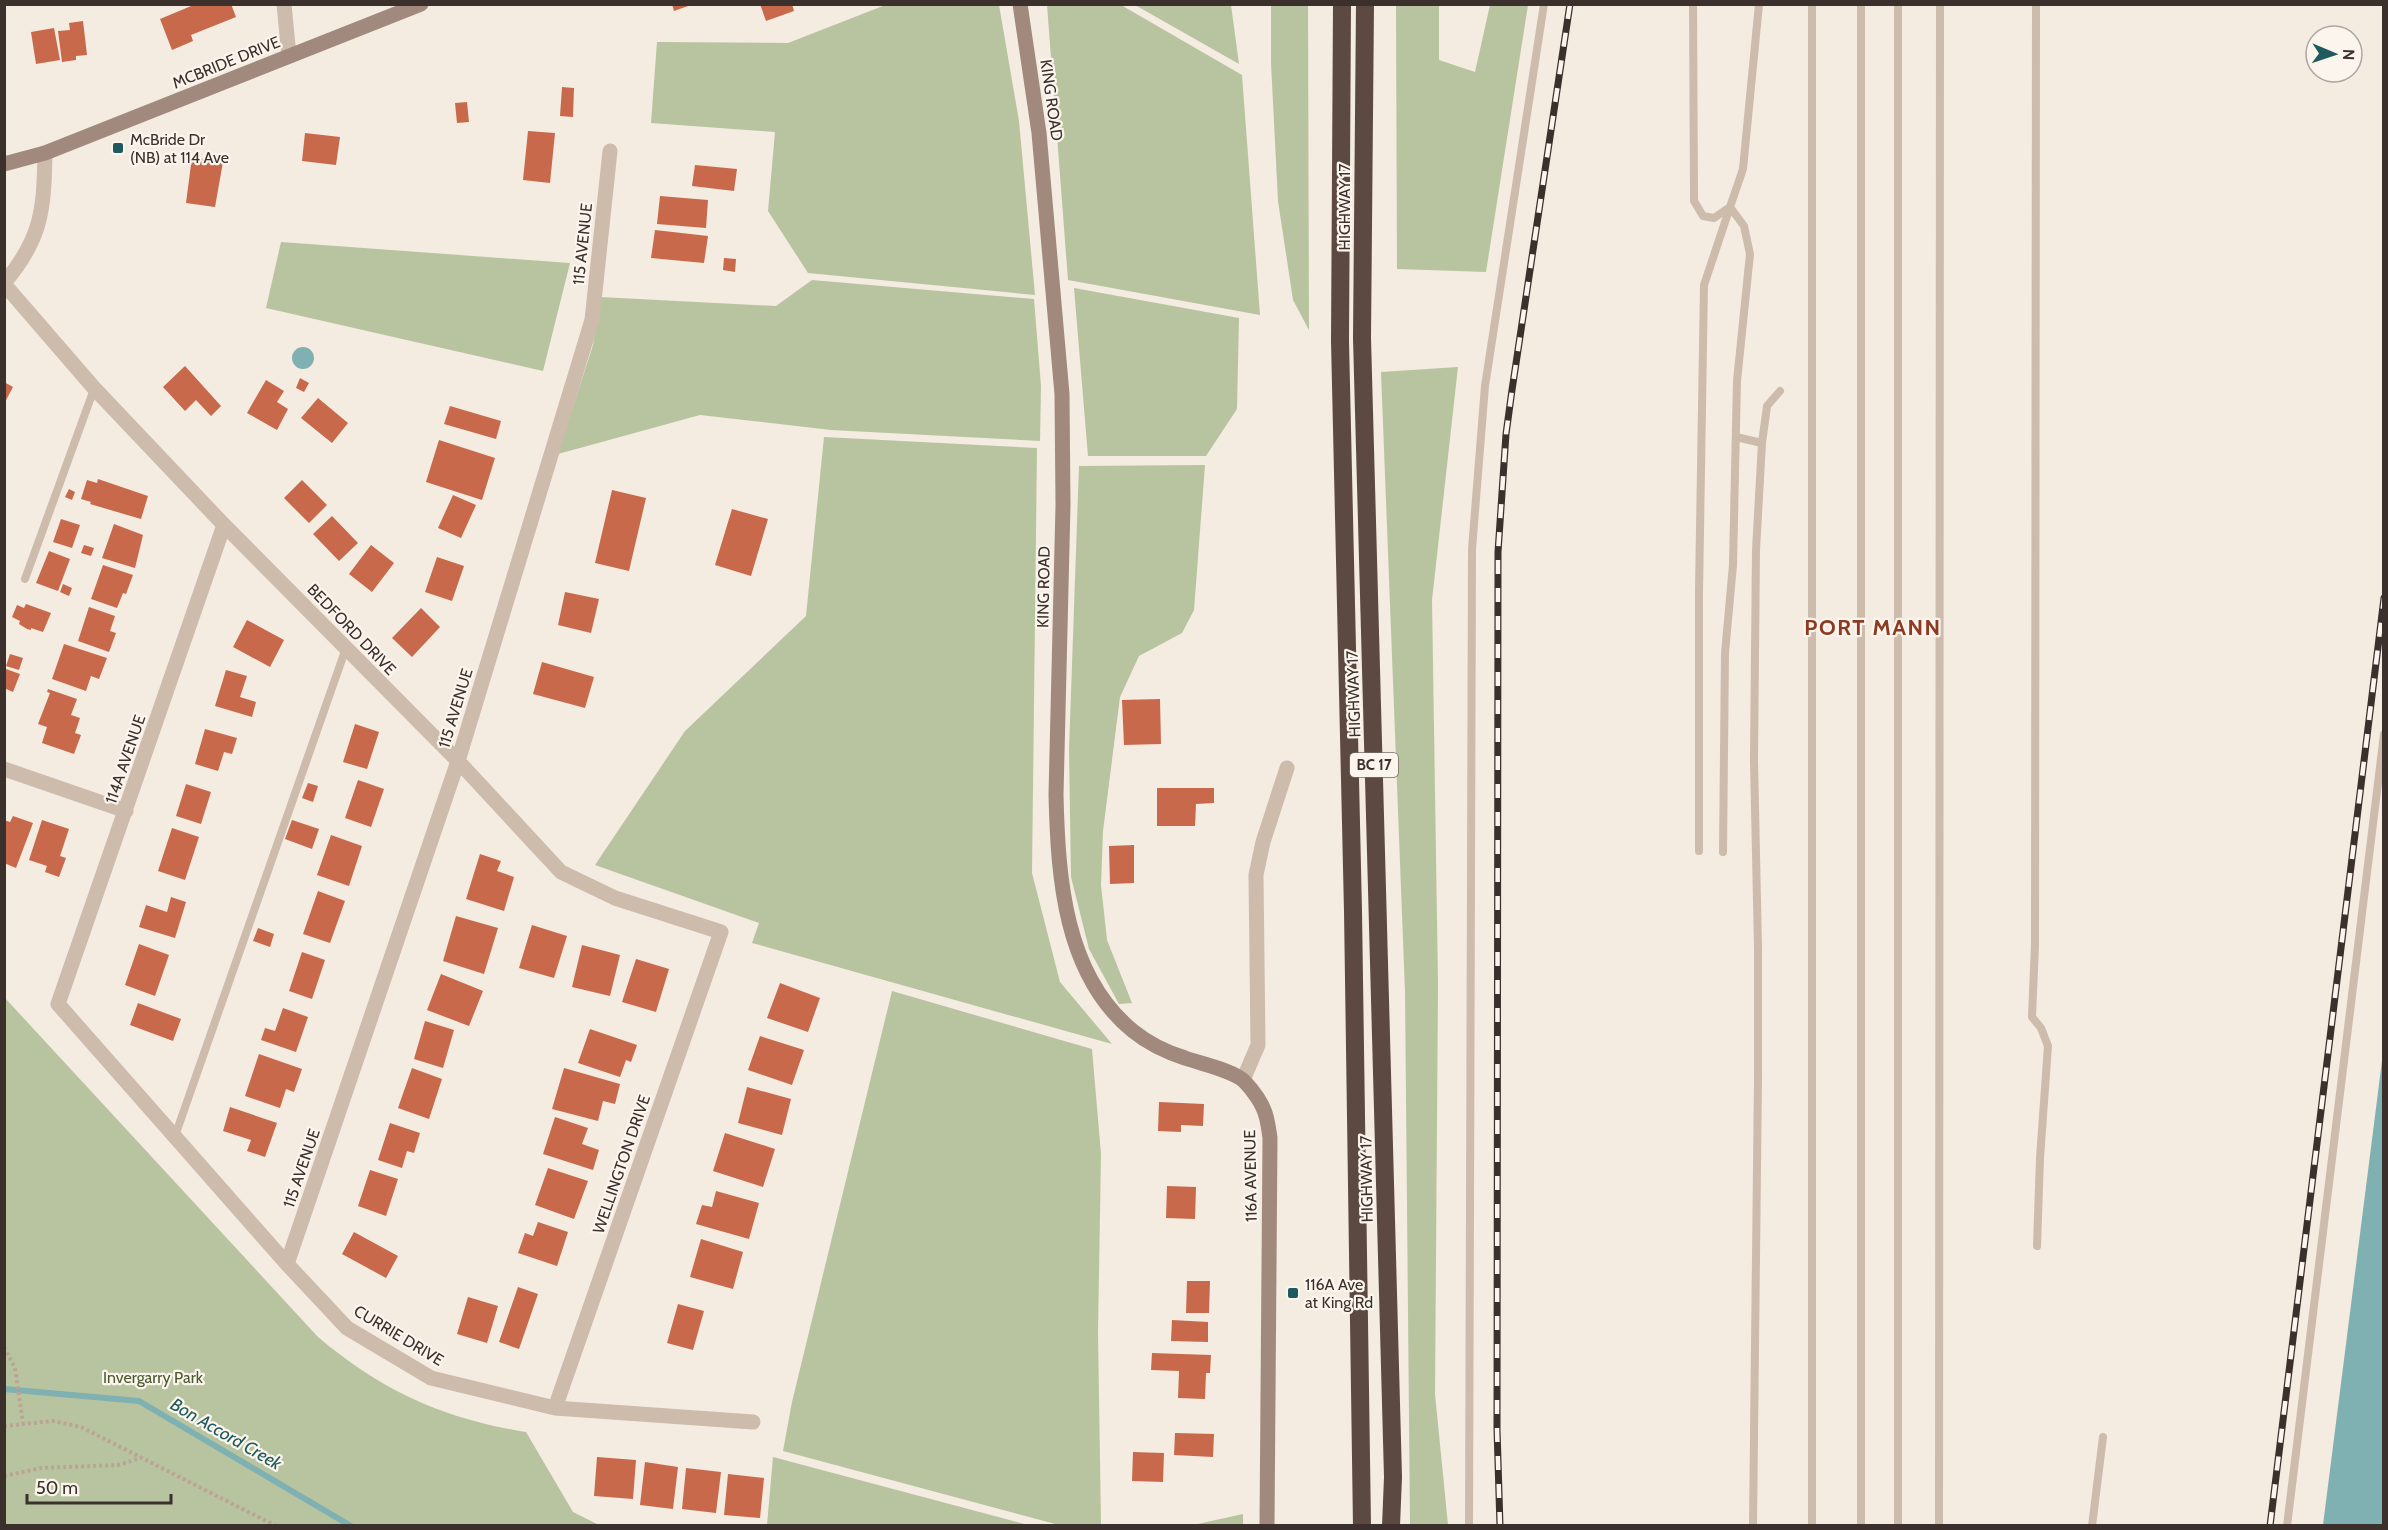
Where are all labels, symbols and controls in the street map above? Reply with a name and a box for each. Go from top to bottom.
north arrow [2304,24,2364,84]
street label: MCBRIDE DRIVE [170,32,283,93]
text: N [2339,49,2358,60]
street label: KING ROAD [1036,58,1067,142]
place label: McBride Dr (NB) at 114 Ave [130,130,229,167]
marker: McBride Dr (NB) at 114 Ave [111,141,125,155]
street label: HIGHWAY 17 [1335,164,1354,250]
street label: 115 AVENUE [569,202,596,286]
street label: KING ROAD [1033,546,1054,628]
street label: BEDFORD DRIVE [303,580,400,679]
district label: PORT MANN [1804,614,1942,641]
street label: HIGHWAY 17 [1342,650,1365,738]
street label: 115 AVENUE [434,666,477,750]
street label: 114A AVENUE [101,712,150,806]
road number: BC 17 [1350,753,1398,777]
street label: WELLINGTON DRIVE [589,1092,654,1236]
street label: 115 AVENUE [279,1126,324,1210]
street label: 116A AVENUE [1240,1130,1261,1222]
street label: HIGHWAY 17 [1356,1135,1377,1223]
place label: 116A Ave at King Rd [1305,1275,1373,1312]
marker: 116A Ave at King Rd [1286,1286,1300,1300]
street label: CURRIE DRIVE [350,1301,447,1370]
park label: Invergarry Park [103,1368,204,1387]
water label: Bon Accord Creek [167,1393,287,1475]
scale bar [27,1467,171,1505]
text: 50 m [36,1477,78,1499]

